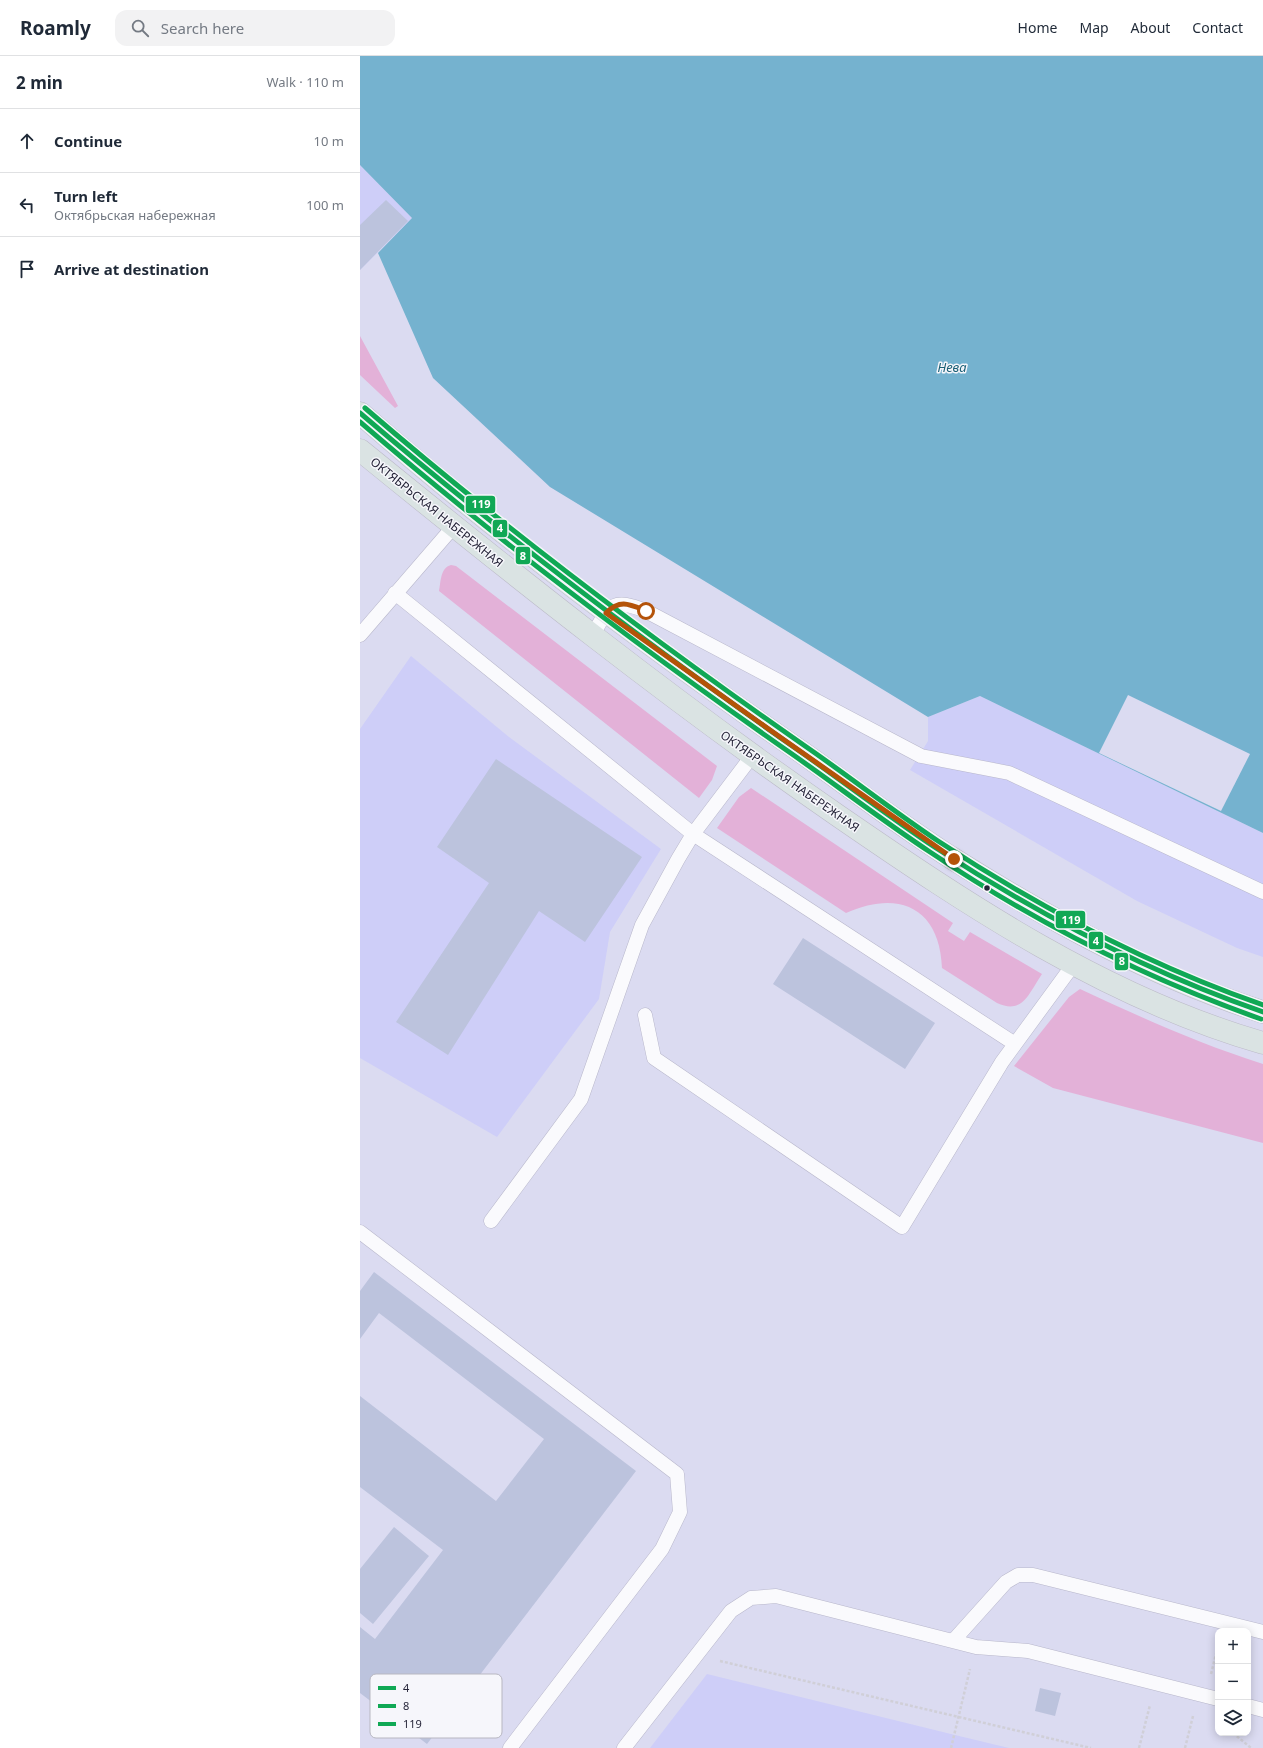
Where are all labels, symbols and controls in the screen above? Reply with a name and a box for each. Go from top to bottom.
search box [115,10,395,46]
text: Roamly [20,15,91,41]
icon: search [129,17,151,39]
text: Search here [161,18,244,38]
text: Home [1018,18,1057,37]
text: Map [1079,18,1109,37]
text: About [1131,18,1170,37]
text: Contact [1192,18,1243,37]
text: 2 min [16,71,63,94]
text: Walk · 110 m [266,73,344,91]
icon: ahead [16,130,38,152]
text: Continue [54,131,122,151]
text: 10 m [314,132,344,150]
text: Turn left [54,186,118,206]
icon: left [16,194,38,216]
text: 100 m [306,196,344,214]
text: Октябрьская набережная [54,206,216,224]
icon: arrive [16,258,38,280]
text: Arrive at destination [54,259,209,279]
water label: Нева [937,358,967,376]
street label: ОКТЯБРЬСКАЯ НАБЕРЕЖНАЯ [367,453,507,571]
line badge: 119 [465,495,496,514]
text: 119 [472,496,490,511]
line badge: 4 [492,519,508,538]
text: 4 [497,520,504,535]
line badge: 8 [515,546,531,565]
text: 8 [520,548,526,563]
route start [637,602,655,620]
street label: ОКТЯБРЬСКАЯ НАБЕРЕЖНАЯ [717,726,863,836]
route end [945,850,963,868]
unlabelled marker [982,883,992,893]
line badge: 119 [1055,910,1086,929]
text: 119 [1062,912,1080,927]
line badge: 4 [1088,931,1104,950]
text: 4 [1093,933,1100,948]
line badge: 8 [1114,952,1129,971]
text: 8 [1119,953,1125,968]
map controls [1215,1628,1251,1736]
button: + [1215,1628,1251,1664]
button: − [1215,1664,1251,1700]
legend [370,1674,502,1738]
text: 4 [403,1680,410,1695]
text: 8 [403,1698,409,1713]
button: layers [1215,1700,1251,1736]
text: 119 [403,1716,422,1731]

